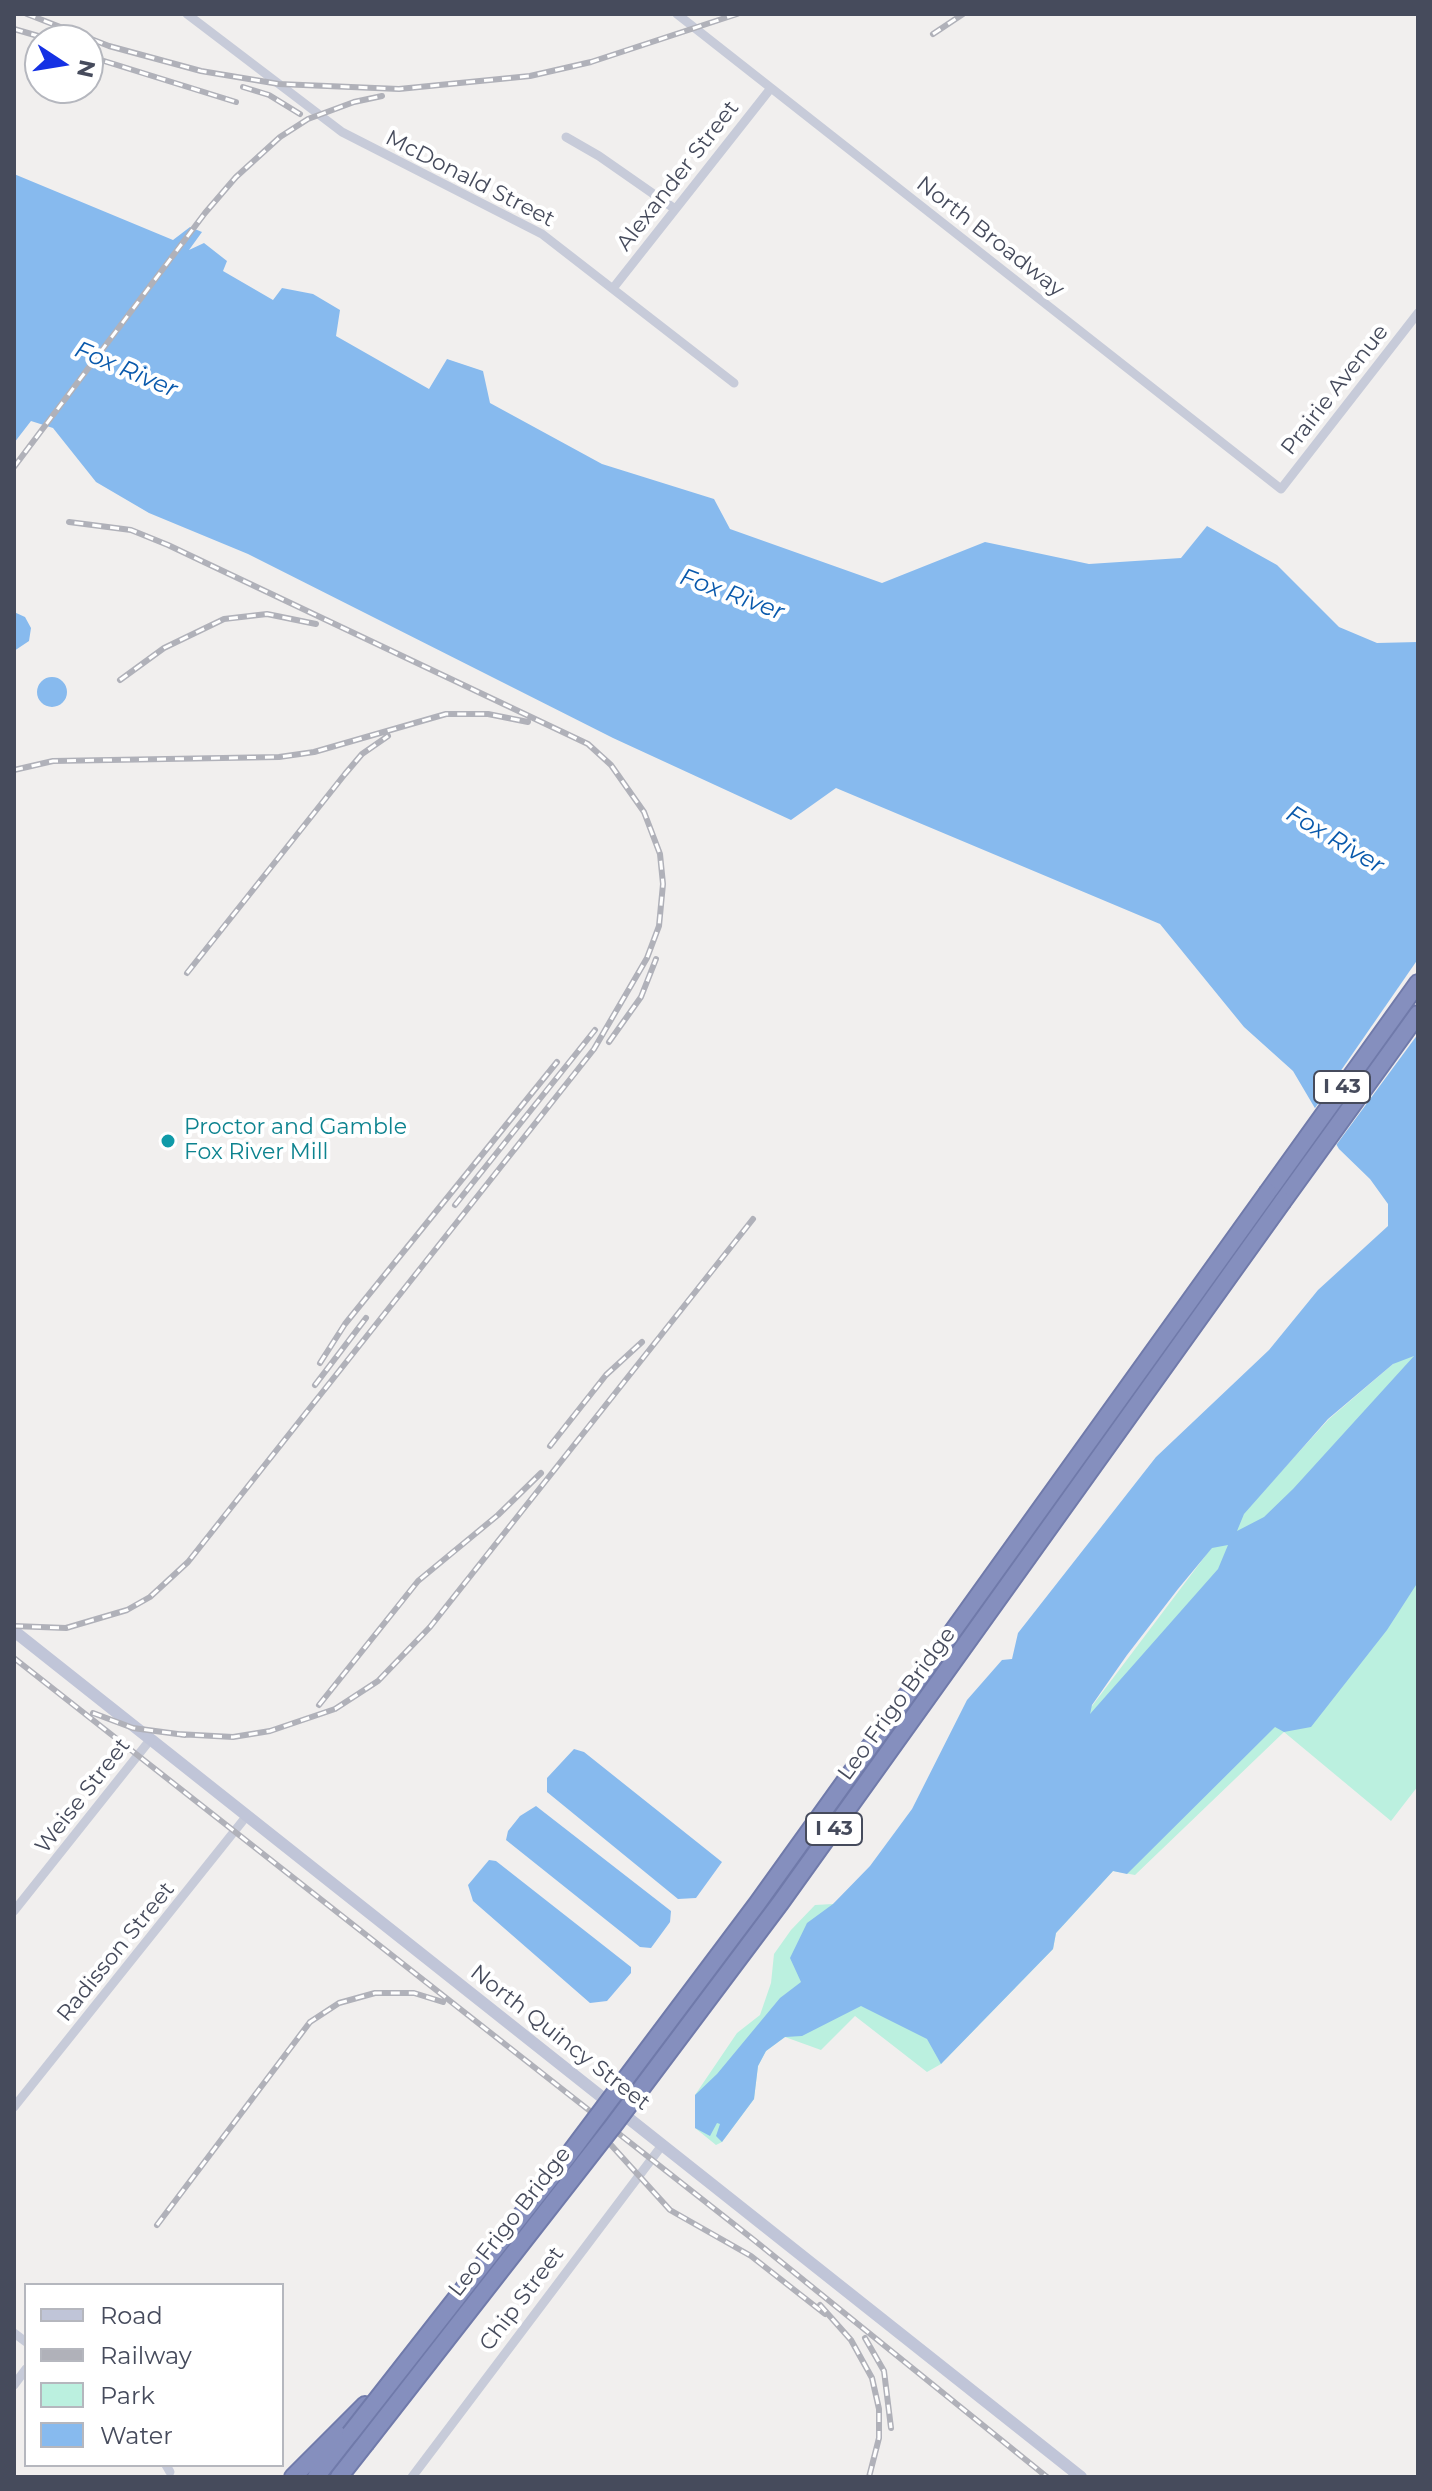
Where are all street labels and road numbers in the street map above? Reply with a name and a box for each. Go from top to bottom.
street label: Alexander Street [611,96,745,256]
street label: McDonald Street [381,125,559,233]
street label: North Broadway [911,171,1069,303]
street label: Prairie Avenue [1276,319,1394,461]
road number: I 43 [1314,1071,1370,1103]
street label: Leo Frigo Bridge [833,1622,961,1786]
street label: Weise Street [30,1733,136,1859]
road number: I 43 [806,1813,862,1845]
street label: Radisson Street [52,1877,180,2027]
street label: North Quincy Street [465,1960,655,2116]
street label: Leo Frigo Bridge [443,2142,577,2302]
street label: Chip Street [474,2242,570,2356]

